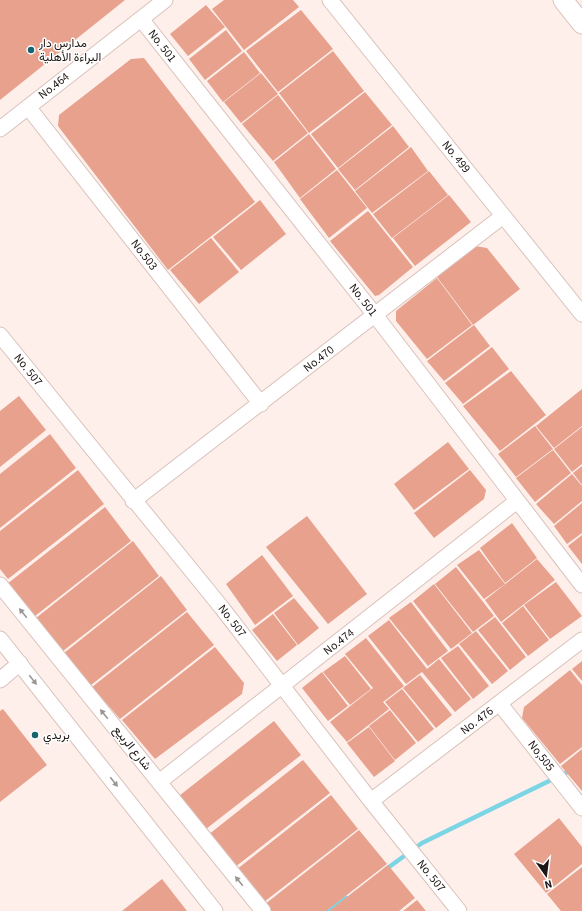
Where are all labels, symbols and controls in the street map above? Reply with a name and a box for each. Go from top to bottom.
street label: No. 501 [144,26,180,66]
place label: مدارس دار البراءة الأهلية [38,35,101,66]
marker: مدارس دار البراءة الأهلية [26,45,36,55]
street label: No.464 [35,68,73,103]
street label: No. 499 [438,137,474,177]
street label: No.503 [127,236,162,274]
street label: No. 501 [345,280,381,320]
street label: No.470 [300,341,338,376]
street label: No. 507 [10,350,46,390]
street label: No. 507 [214,601,250,641]
one-way arrow [18,607,27,618]
street label: No.474 [320,624,358,659]
one-way arrow [29,675,38,686]
street label: No. 476 [457,703,497,739]
one-way arrow [100,708,109,719]
street label: شارع الربيع [109,722,155,774]
place label: بريدي [43,727,70,745]
marker: بريدي [30,730,40,740]
street label: No,505 [524,737,559,775]
one-way arrow [110,777,118,788]
north arrow [526,855,566,895]
street label: No. 507 [413,856,449,896]
one-way arrow [234,875,243,886]
text: N [543,876,554,892]

